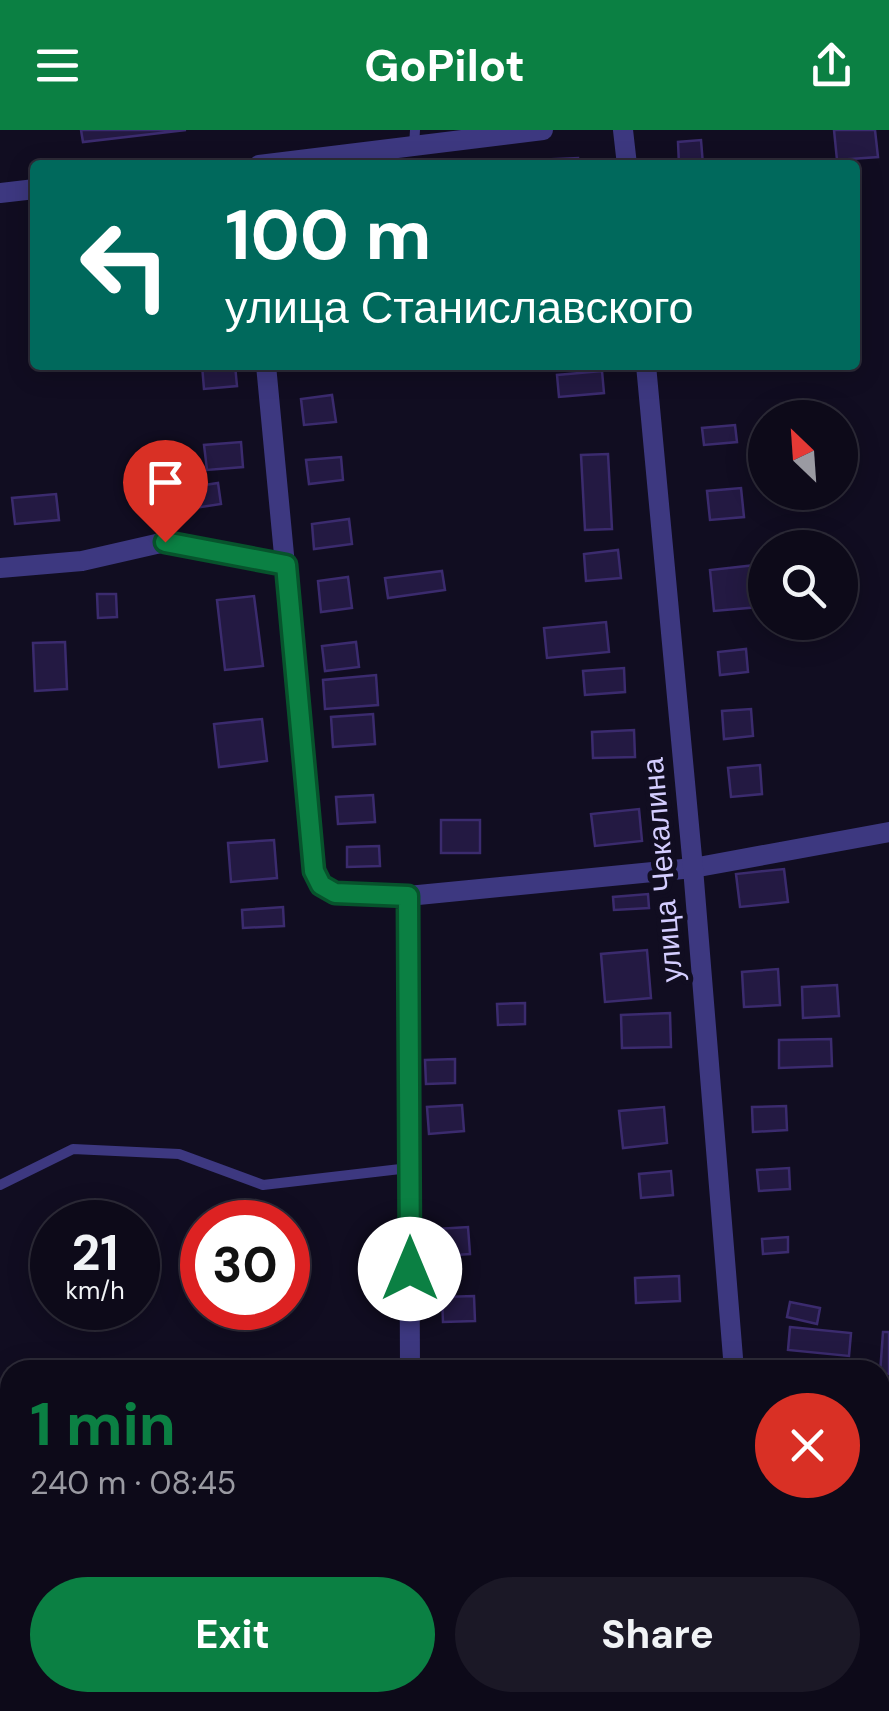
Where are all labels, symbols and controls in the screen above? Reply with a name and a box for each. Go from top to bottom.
text: GoPilot [364,36,525,95]
icon: menu [30,38,85,93]
icon: share [804,38,859,93]
text: 100 m [225,190,431,281]
icon: left [60,200,190,330]
text: улица Станиславского [225,278,694,337]
north arrow [748,400,858,510]
map controls [748,400,858,640]
pin [123,440,208,543]
icon: arrive [138,455,193,510]
button: search [748,530,858,640]
street label: улица Чекалина [633,756,691,984]
speed limit sign: 30 [180,1200,310,1330]
position arrow [358,1217,462,1321]
text: 21 [71,1220,119,1286]
text: km/h [65,1274,125,1307]
text: 1 min [30,1385,176,1464]
button: close [755,1393,860,1498]
text: 240 m · 08:45 [30,1462,236,1504]
button: Exit [30,1577,435,1692]
button: Share [455,1577,860,1692]

